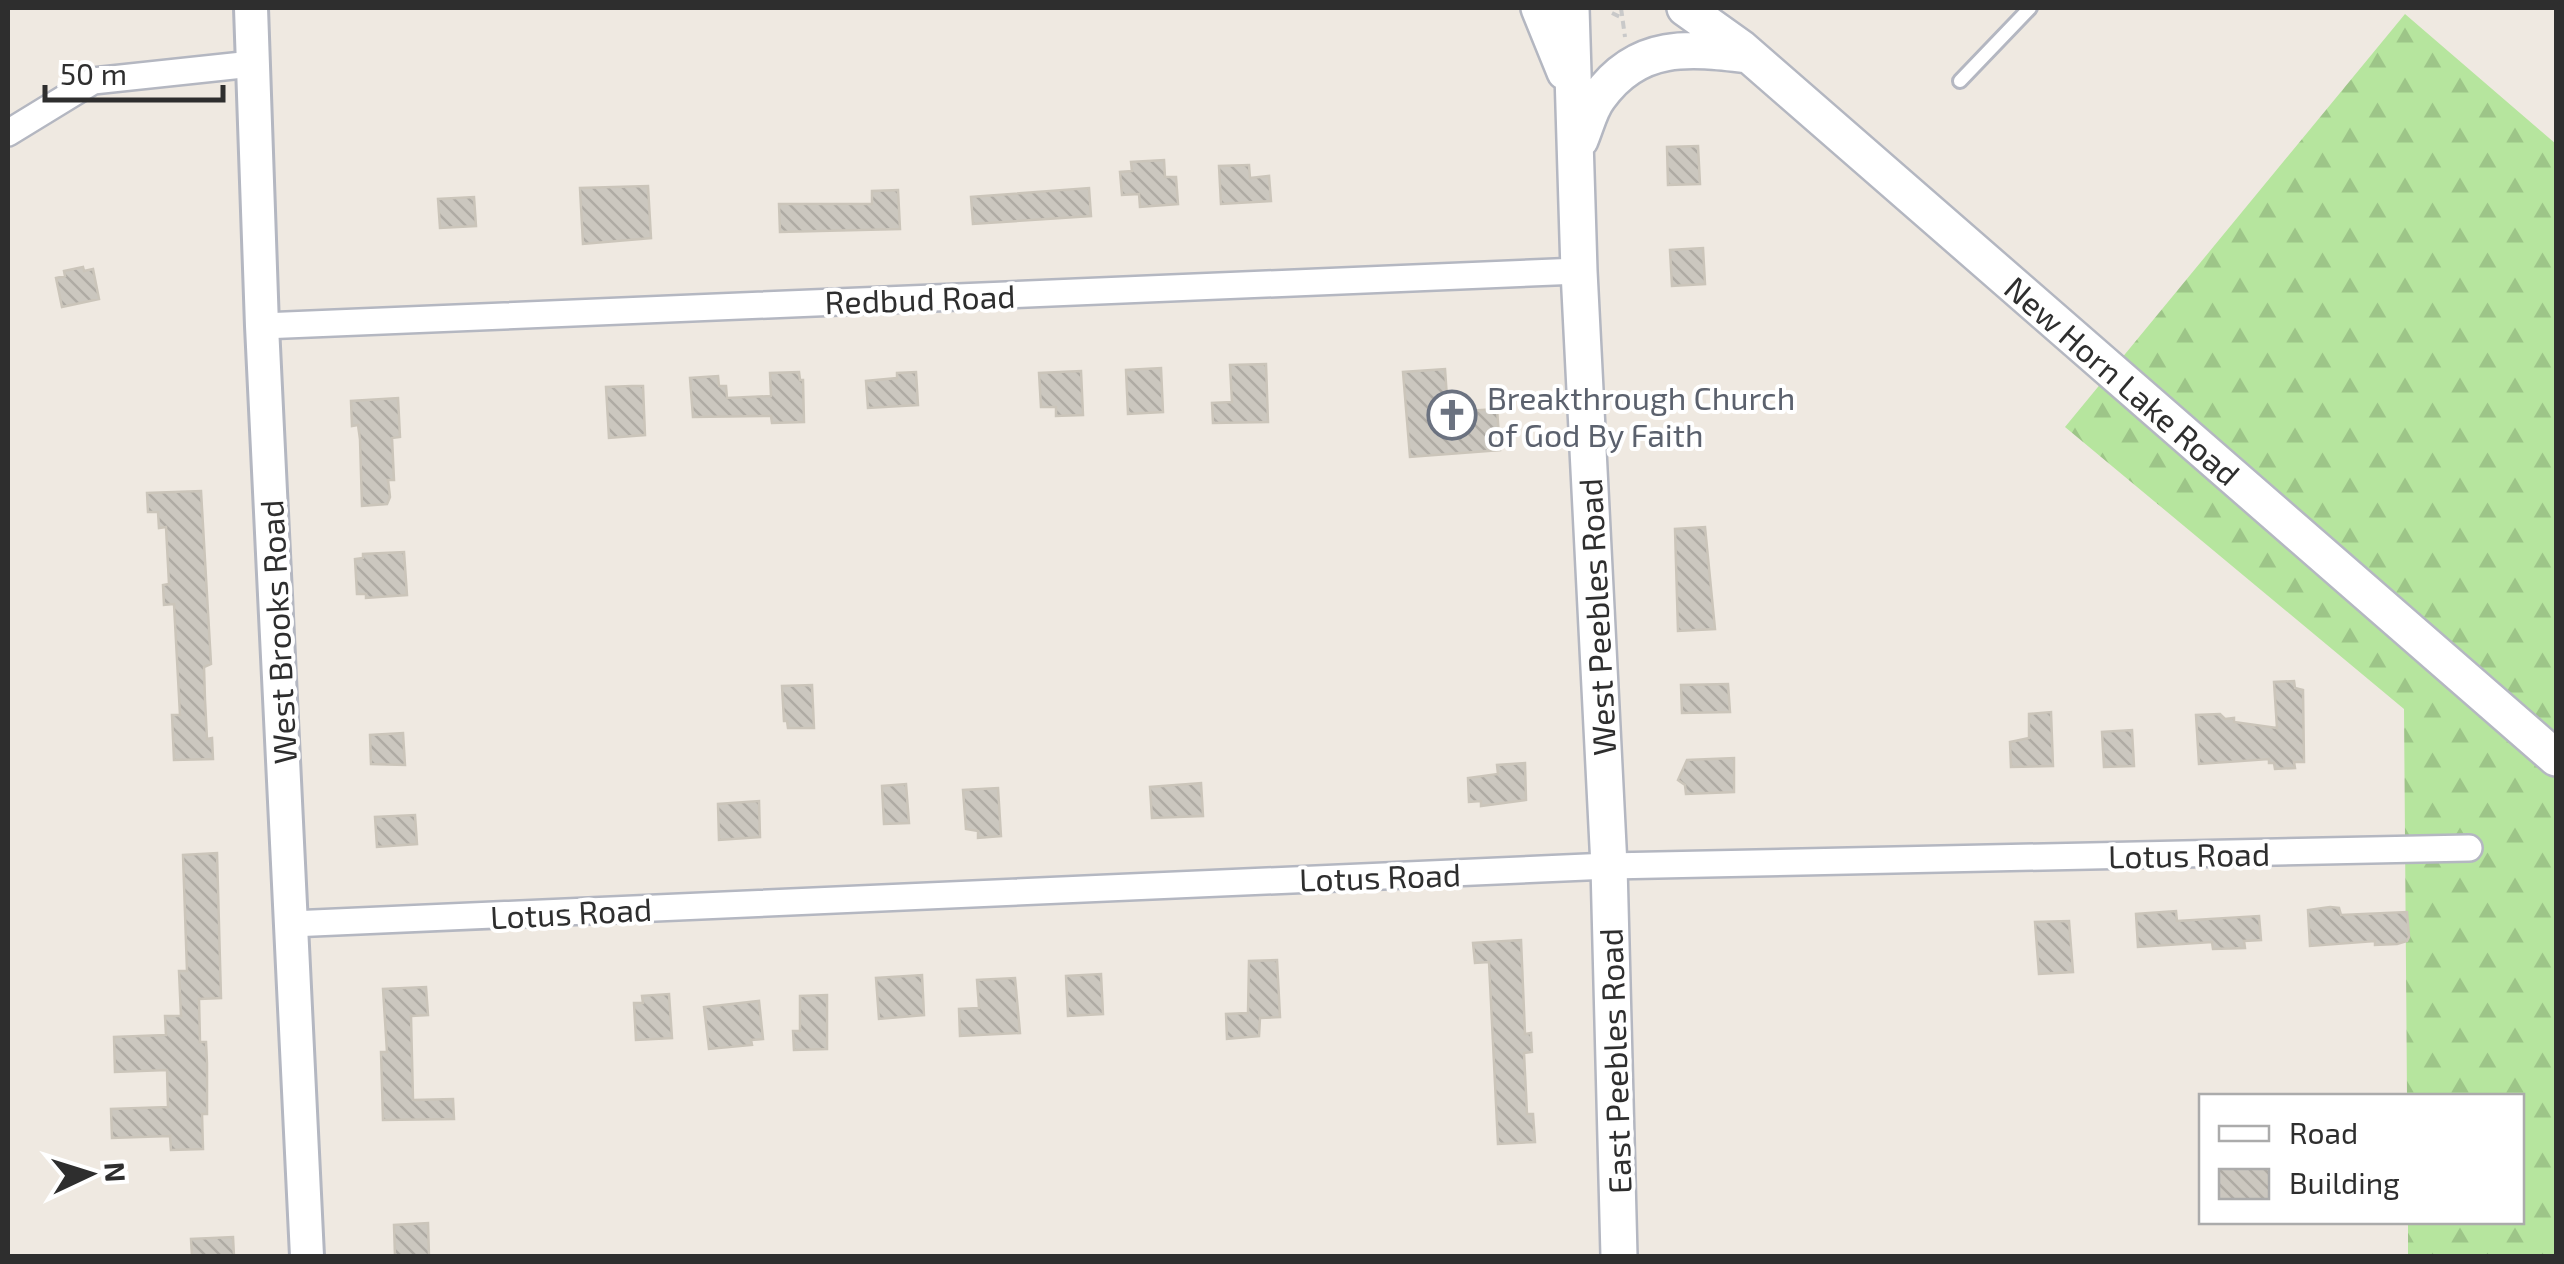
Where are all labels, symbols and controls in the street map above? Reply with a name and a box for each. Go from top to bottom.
scale bar [45,40,222,102]
text: 50 m [60,55,127,91]
street label: New Horn Lake Road [1998,268,2248,492]
street label: Redbud Road [824,276,1016,320]
place label: Breakthrough Church of God By Faith [1487,378,1795,453]
church icon: Breakthrough Church of God By Faith [1426,389,1478,441]
street label: West Peebles Road [1570,477,1622,757]
street label: West Brooks Road [251,499,303,765]
street label: Lotus Road [2108,834,2270,874]
street label: Lotus Road [1298,854,1462,898]
street label: Lotus Road [489,889,653,935]
street label: East Peebles Road [1590,927,1638,1195]
legend [2199,1094,2524,1224]
text: Road [2289,1114,2358,1150]
north arrow [40,1124,140,1224]
text: N [98,1161,134,1183]
text: Building [2289,1164,2400,1200]

